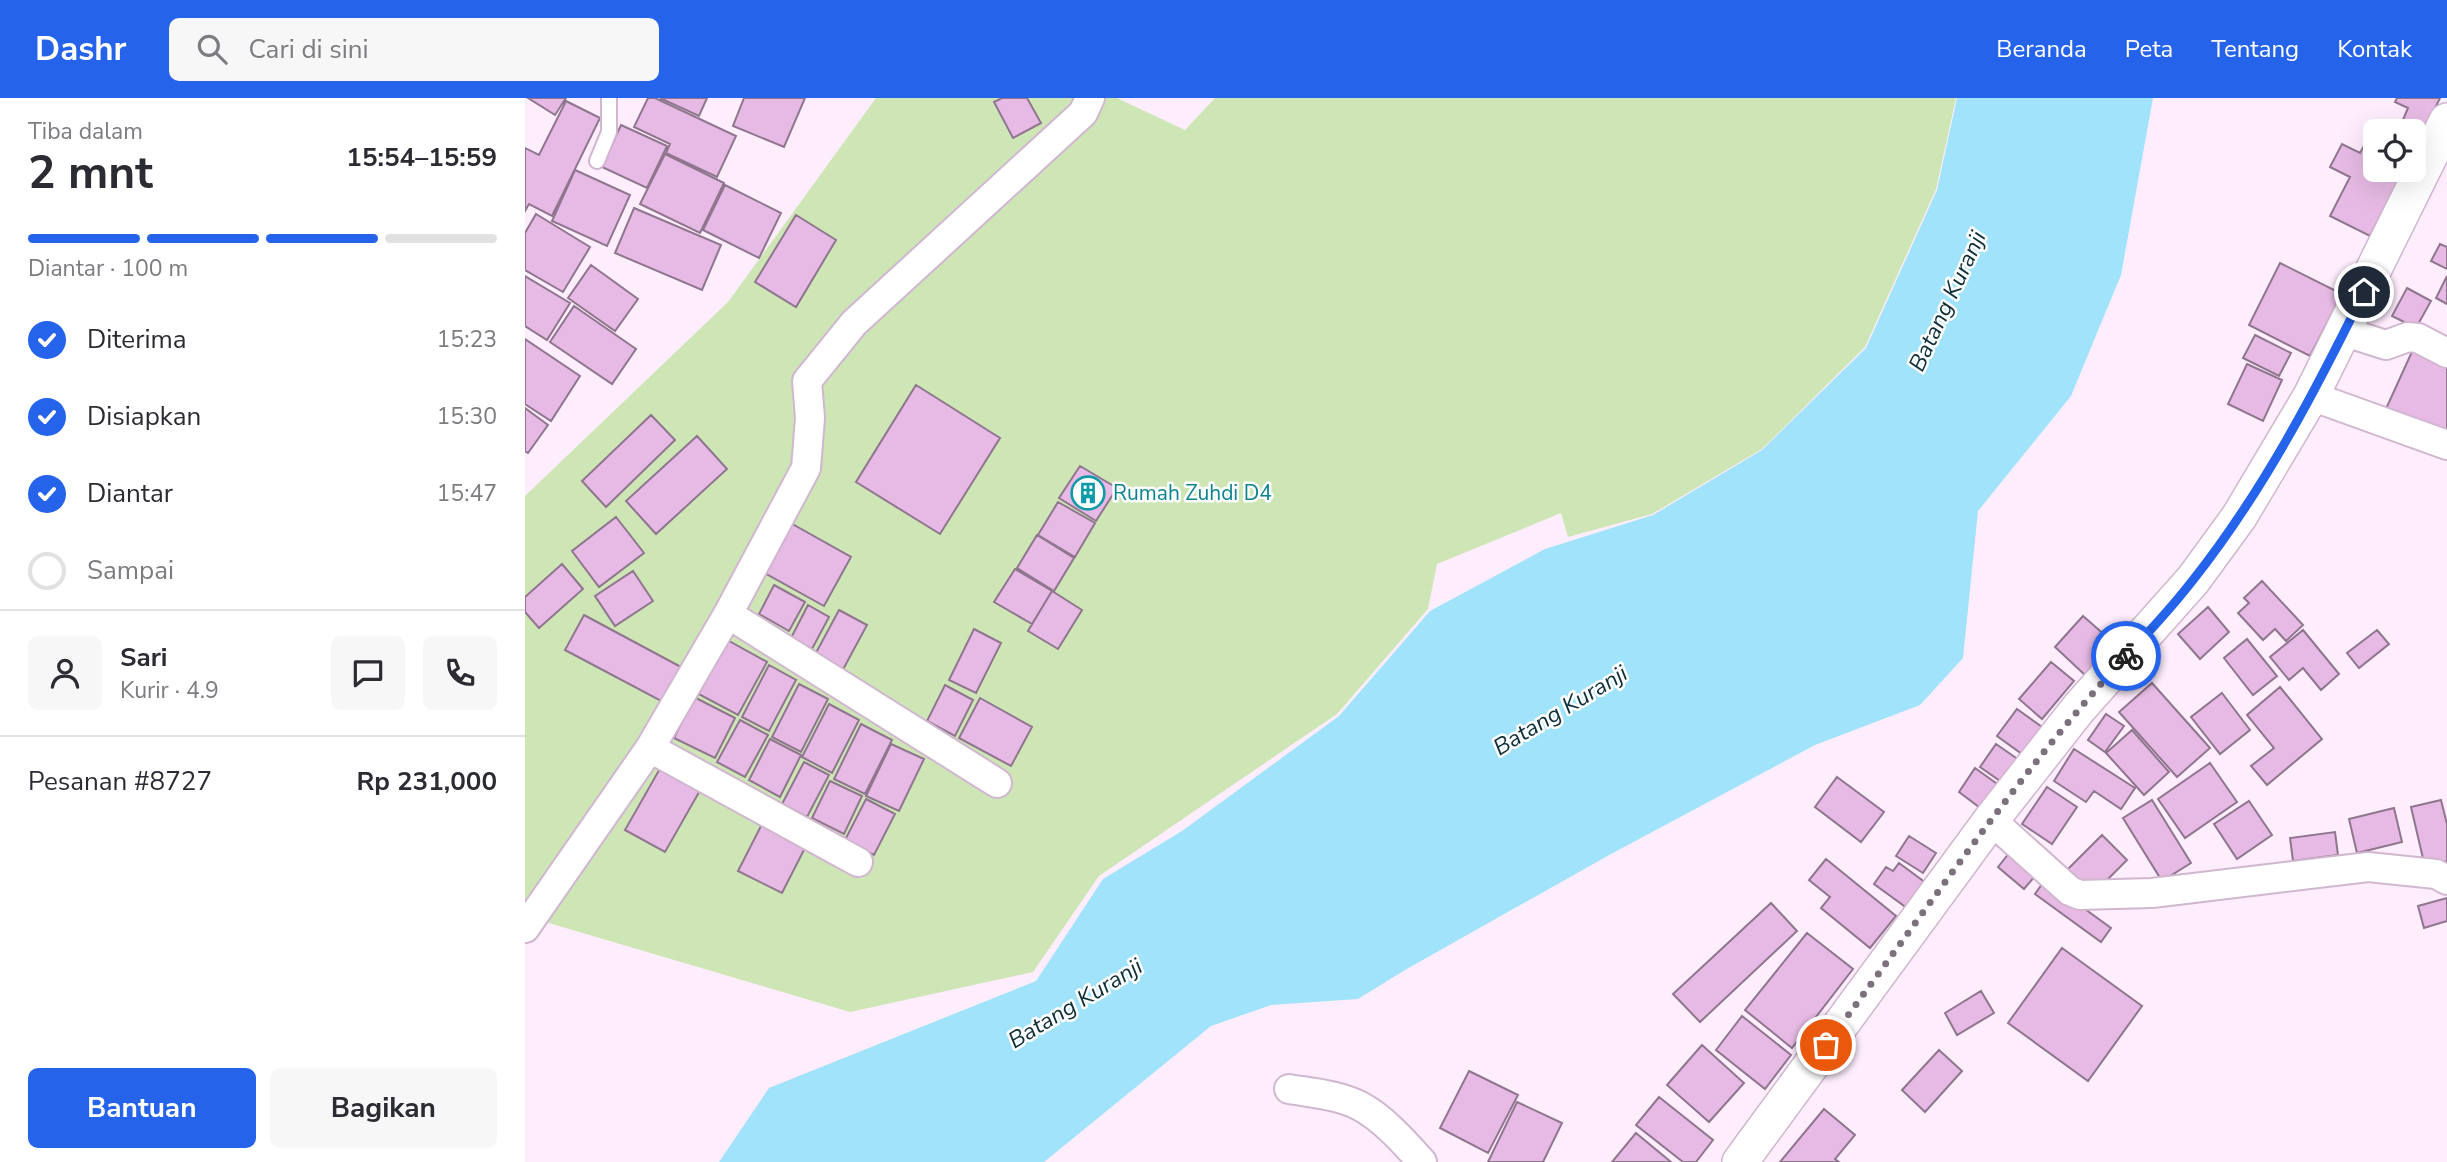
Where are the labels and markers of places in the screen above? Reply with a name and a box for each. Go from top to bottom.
pin [2334,262,2394,322]
building icon: Rumah Zuhdi D4 [1069,474,1107,512]
place label: Rumah Zuhdi D4 [1113,479,1272,507]
pin [1796,1015,1856,1075]

